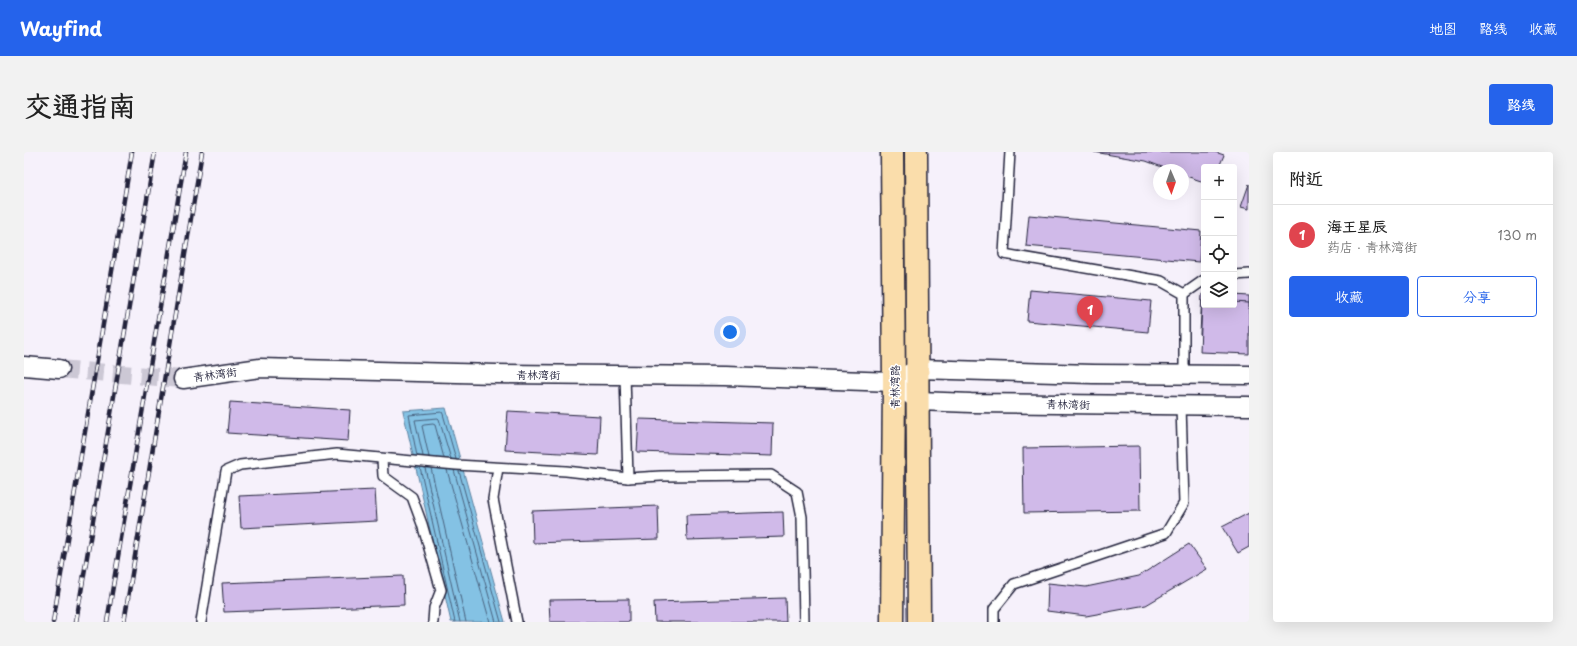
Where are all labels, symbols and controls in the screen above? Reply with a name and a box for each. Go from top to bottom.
text: Wayfind [20,14,102,42]
text: 地图 [1429,18,1457,39]
text: 路线 [1479,18,1507,39]
text: 收藏 [1529,18,1557,39]
text: 交通指南 [24,83,136,126]
button: 路线 [1489,84,1553,125]
north arrow [1153,164,1189,200]
map controls [1201,164,1237,308]
button: + [1201,164,1237,200]
text: 附近 [1289,165,1323,191]
button: − [1201,200,1237,236]
text: 海王星辰 [1327,214,1387,237]
text: 1 [1299,225,1305,244]
text: 130 m [1498,225,1537,244]
button: locate [1201,236,1237,272]
text: 药店 · 青林湾街 [1327,237,1417,256]
button: layers [1201,272,1237,308]
button: 收藏 [1289,276,1409,317]
button: 分享 [1417,276,1537,317]
pin: 1 [1077,296,1103,329]
your location [720,322,740,342]
street label: 青林湾街 [192,362,239,385]
street label: 青林湾路 [886,365,903,409]
street label: 青林湾街 [516,366,561,383]
street label: 青林湾街 [1046,395,1091,413]

